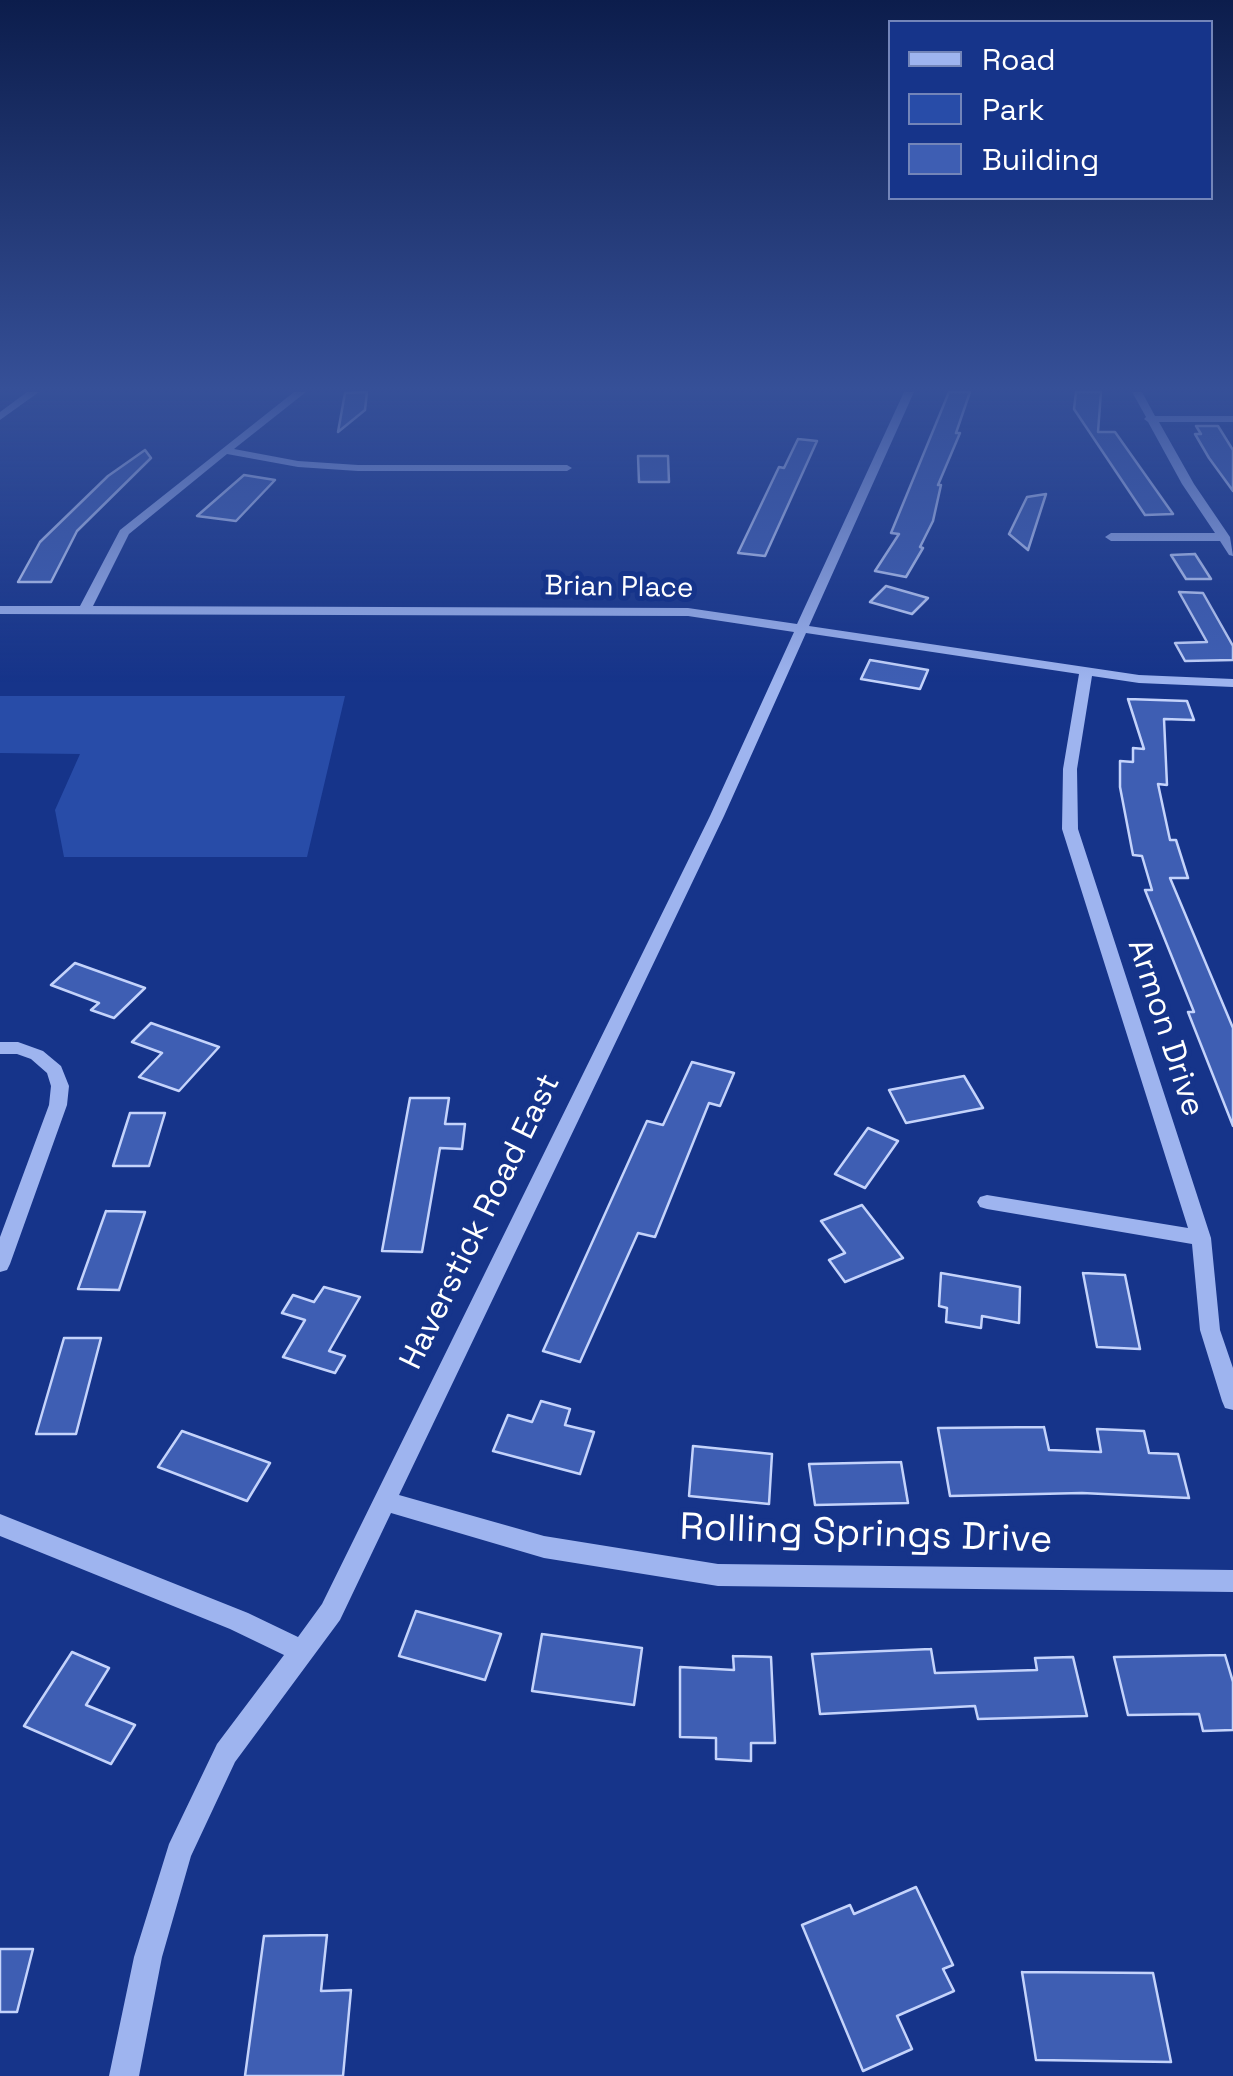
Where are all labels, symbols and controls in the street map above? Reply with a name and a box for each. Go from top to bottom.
legend [888,20,1213,200]
text: Road [982,40,1056,79]
text: Park [982,90,1044,129]
text: Building [982,140,1099,179]
street label: Brian Place [544,570,694,606]
street label: Armon Drive [1118,935,1212,1121]
street label: Haverstick Road East [393,1068,569,1376]
street label: Rolling Springs Drive [679,1506,1053,1564]

